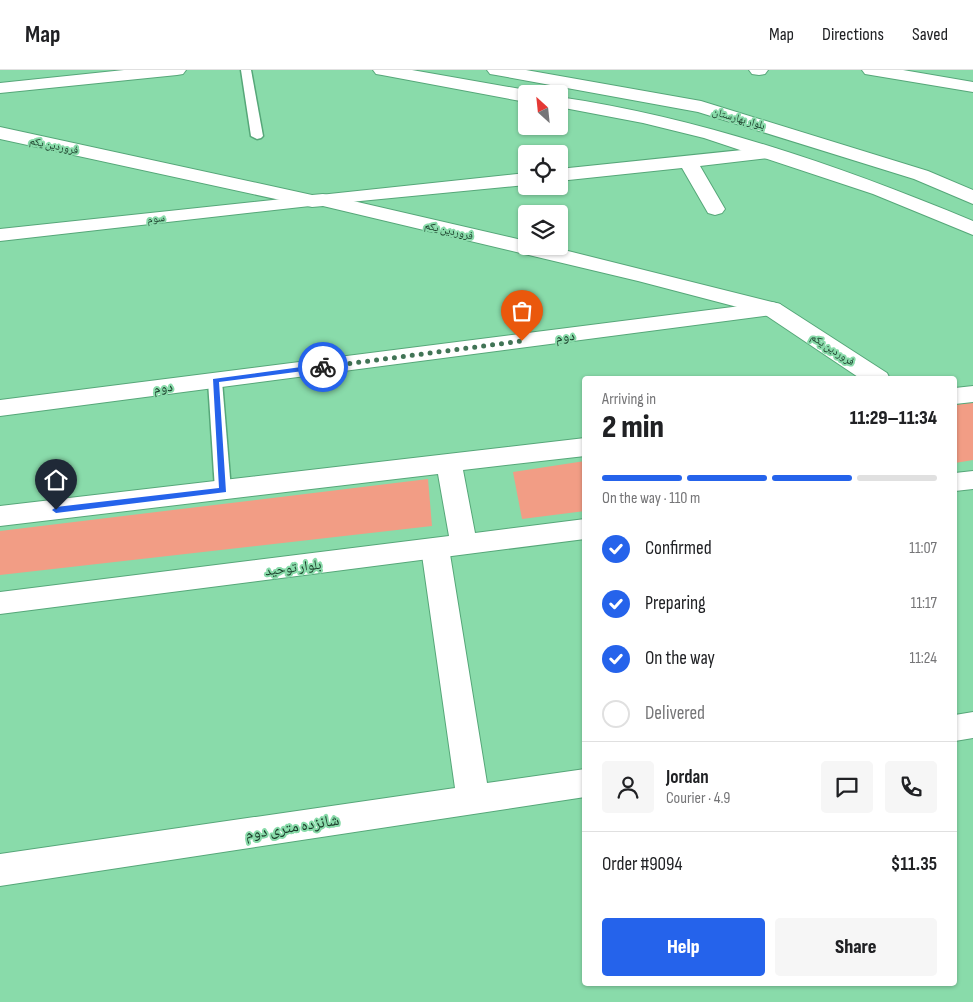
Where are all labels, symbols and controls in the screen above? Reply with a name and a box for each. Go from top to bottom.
text: Map [25,20,60,49]
text: Map [769,24,794,45]
text: Directions [822,24,884,45]
text: Saved [912,24,948,45]
north arrow [518,85,568,135]
map controls [518,85,568,255]
street label: بلوار بهارستان [711,105,767,132]
street label: فروردین یکم [28,134,80,158]
button: locate [518,145,568,195]
button: layers [518,205,568,255]
street label: سوم [147,211,166,226]
street label: فروردین یکم [423,219,475,243]
pin [501,290,543,341]
icon: bag [508,297,536,325]
street label: دوم [554,327,576,347]
street label: فروردین یکم [808,330,857,369]
courier [298,342,348,392]
icon: bike [309,353,337,381]
street label: دوم [152,378,174,398]
text: Arriving in [602,390,656,409]
text: 11:29–11:34 [850,407,937,430]
text: 2 min [602,408,664,447]
pin [35,459,77,510]
icon: home [42,466,70,494]
text: On the way · 110 m [602,489,700,508]
icon: check [602,535,630,563]
text: Confirmed [645,537,712,560]
text: 11:07 [909,539,937,558]
street label: بلوار توحید [264,556,322,579]
icon: check [602,590,630,618]
text: Preparing [645,592,706,615]
text: 11:17 [911,594,937,613]
icon: check [602,645,630,673]
text: On the way [645,647,715,670]
text: 11:24 [910,649,937,668]
text: Delivered [645,702,705,725]
button: person [602,761,654,813]
button: chat [821,761,873,813]
button: phone [885,761,937,813]
text: Jordan [666,766,709,789]
text: Courier · 4.9 [666,789,730,808]
street label: شانزده متری دوم [244,811,341,844]
text: Order #9094 [602,853,682,876]
text: $11.35 [891,853,937,876]
button: Help [602,918,765,976]
button: Share [775,918,937,976]

